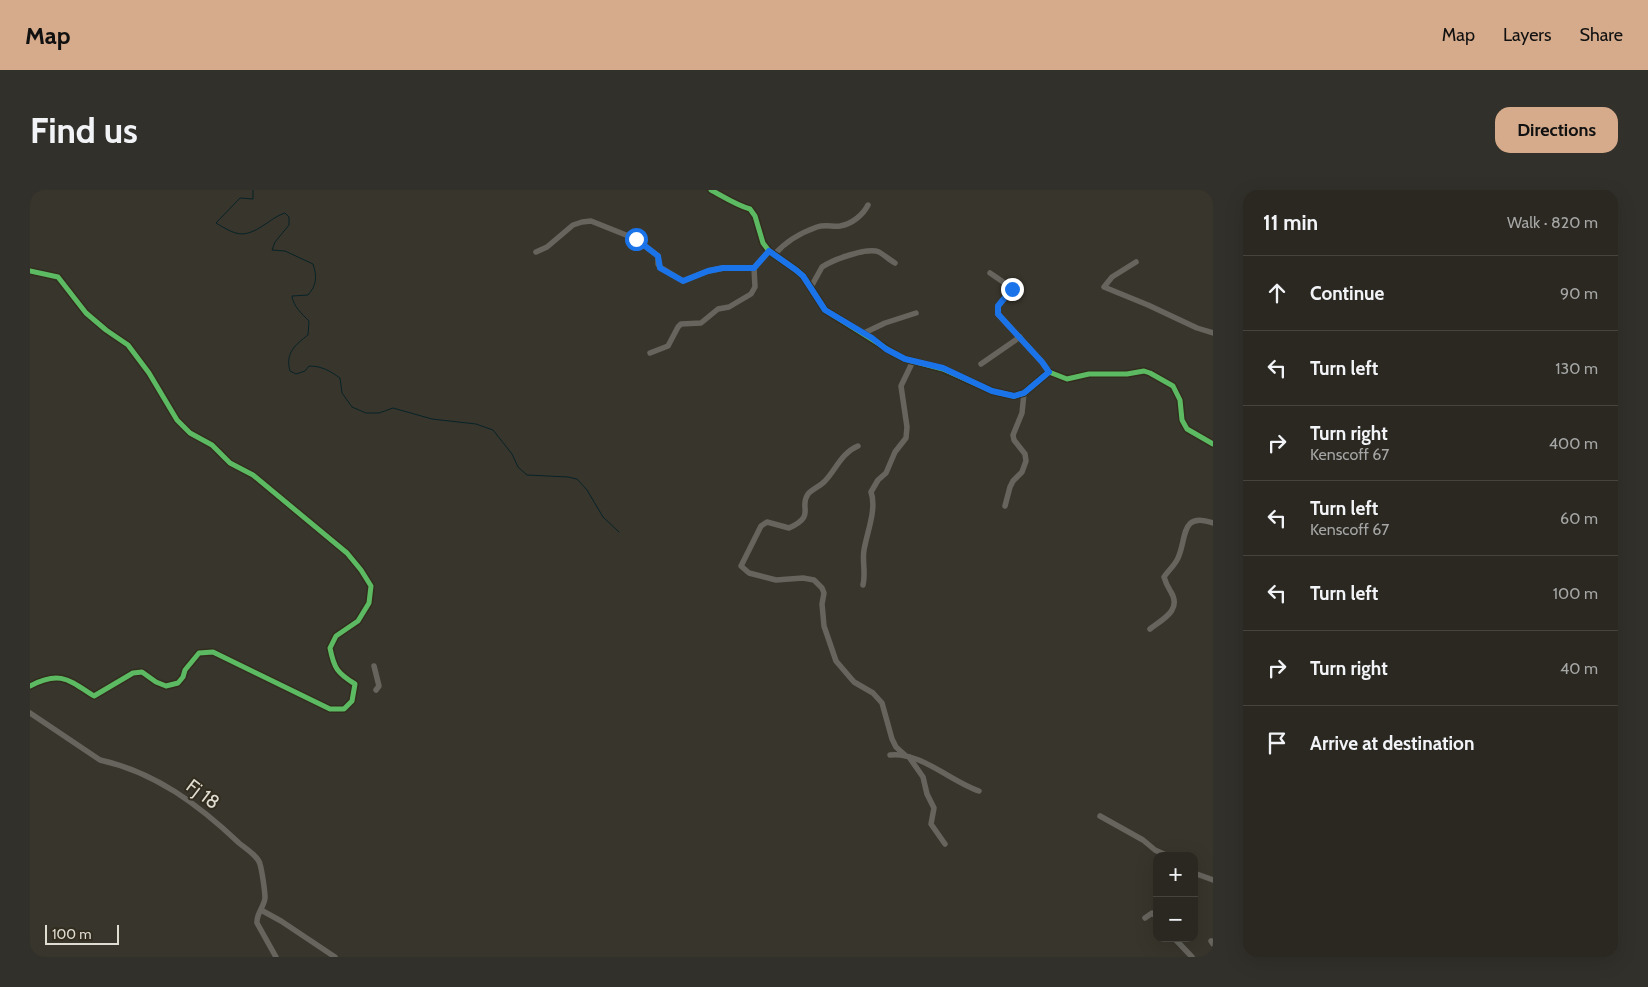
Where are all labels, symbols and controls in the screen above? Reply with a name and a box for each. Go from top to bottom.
text: Map [25,21,71,50]
text: Map [1442,24,1475,46]
text: Layers [1503,24,1552,46]
text: Share [1580,24,1623,46]
button: Directions [1495,107,1618,153]
text: Find us [30,109,138,152]
text: 11 min [1263,210,1318,235]
text: Walk · 820 m [1507,213,1598,232]
route start [625,228,648,251]
route end [1001,278,1024,301]
icon: ahead [1263,279,1291,307]
text: Continue [1310,282,1384,305]
text: 90 m [1560,284,1598,303]
icon: left [1263,354,1291,382]
text: Turn left [1310,357,1378,380]
text: 130 m [1555,359,1598,378]
text: Turn right [1310,422,1388,445]
icon: right [1263,429,1291,457]
text: 400 m [1549,434,1598,453]
text: Kenscoff 67 [1310,445,1389,464]
text: Turn left [1310,497,1378,520]
icon: left [1263,504,1291,532]
text: 60 m [1560,509,1598,528]
text: Kenscoff 67 [1310,520,1389,539]
icon: left [1263,579,1291,607]
text: Turn left [1310,582,1378,605]
text: 100 m [1553,584,1598,603]
icon: right [1263,654,1291,682]
text: Turn right [1310,657,1388,680]
text: 40 m [1560,659,1598,678]
icon: arrive [1263,729,1291,757]
text: Arrive at destination [1310,732,1474,755]
street label: Fj 18 [182,774,224,814]
map controls [1153,852,1198,942]
button: + [1153,852,1198,897]
button: − [1153,897,1198,942]
scale bar [45,922,119,945]
text: 100 m [52,925,92,943]

